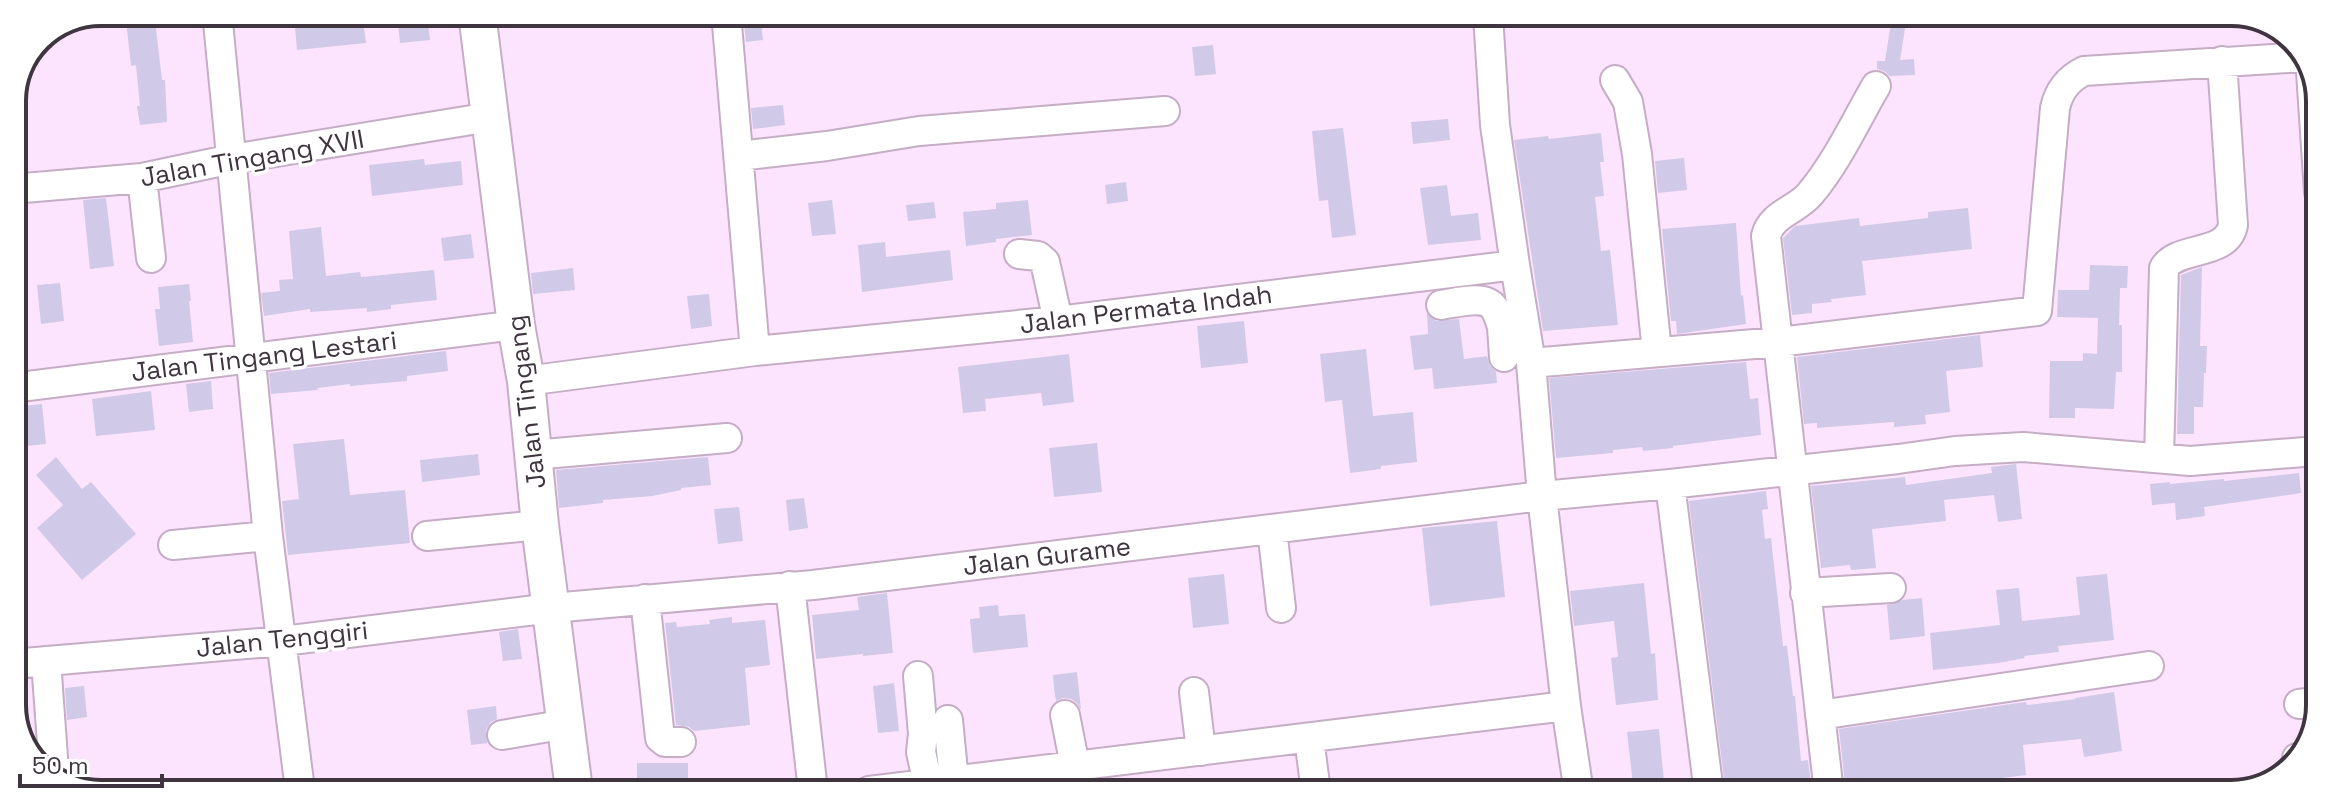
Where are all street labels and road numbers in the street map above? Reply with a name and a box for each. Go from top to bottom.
street label: Jalan Tingang XVII [137,122,367,194]
street label: Jalan Permata Indah [1018,277,1274,341]
street label: Jalan Tingang [498,313,554,491]
street label: Jalan Tingang Lestari [129,323,399,389]
street label: Jalan Gurame [961,529,1133,583]
street label: Jalan Tenggiri [194,613,370,665]

